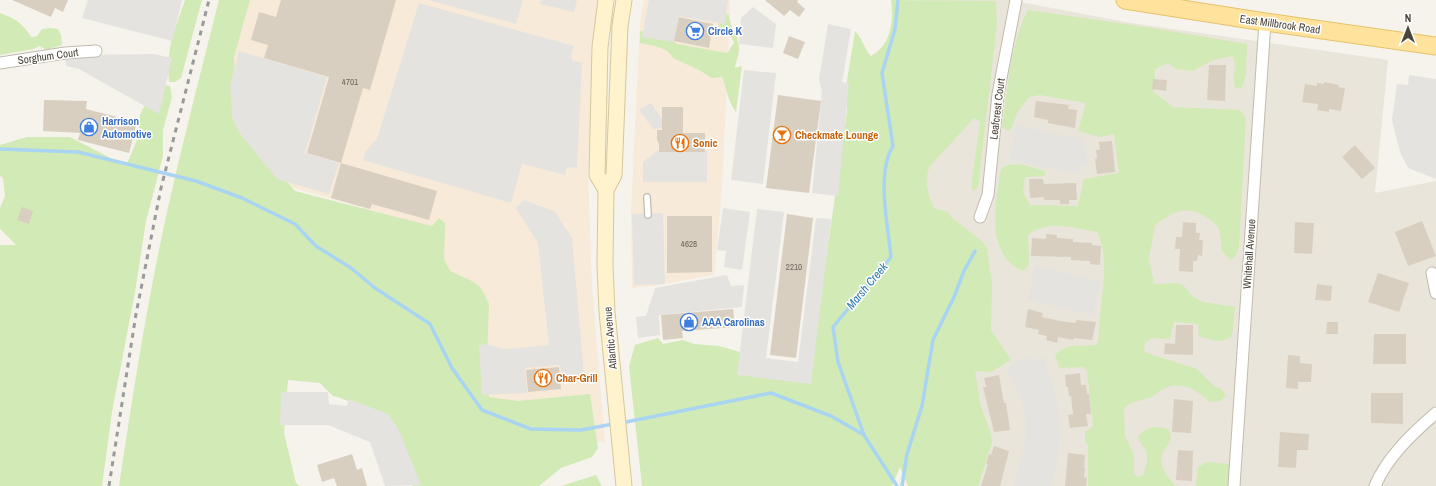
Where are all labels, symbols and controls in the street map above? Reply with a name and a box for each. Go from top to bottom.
north arrow [1388,8,1428,48]
street label: East Millbrook Road [1239,11,1321,37]
text: N [1405,11,1411,25]
supermarket icon: Circle K [685,21,705,41]
place label: Circle K [708,24,743,38]
street label: Sorghum Court [17,45,80,67]
house number: 4701 [342,76,358,88]
street label: Leafcrest Court [986,77,1008,140]
place label: Harrison Automotive [102,114,152,141]
shop icon: Harrison Automotive [79,117,99,137]
bar icon: Checkmate Lounge [772,125,792,145]
place label: Checkmate Lounge [795,128,878,142]
restaurant icon: Sonic [670,133,690,153]
place label: Sonic [693,136,718,150]
street label: Whitehall Avenue [1240,219,1258,289]
house number: 4628 [681,238,697,250]
water label: Marsh Creek [843,258,892,313]
house number: 2210 [786,261,802,273]
street label: Atlantic Avenue [600,306,620,371]
shop icon: AAA Carolinas [679,312,699,332]
place label: AAA Carolinas [702,315,765,329]
restaurant icon: Char-Grill [533,368,553,388]
place label: Char-Grill [556,371,598,385]

